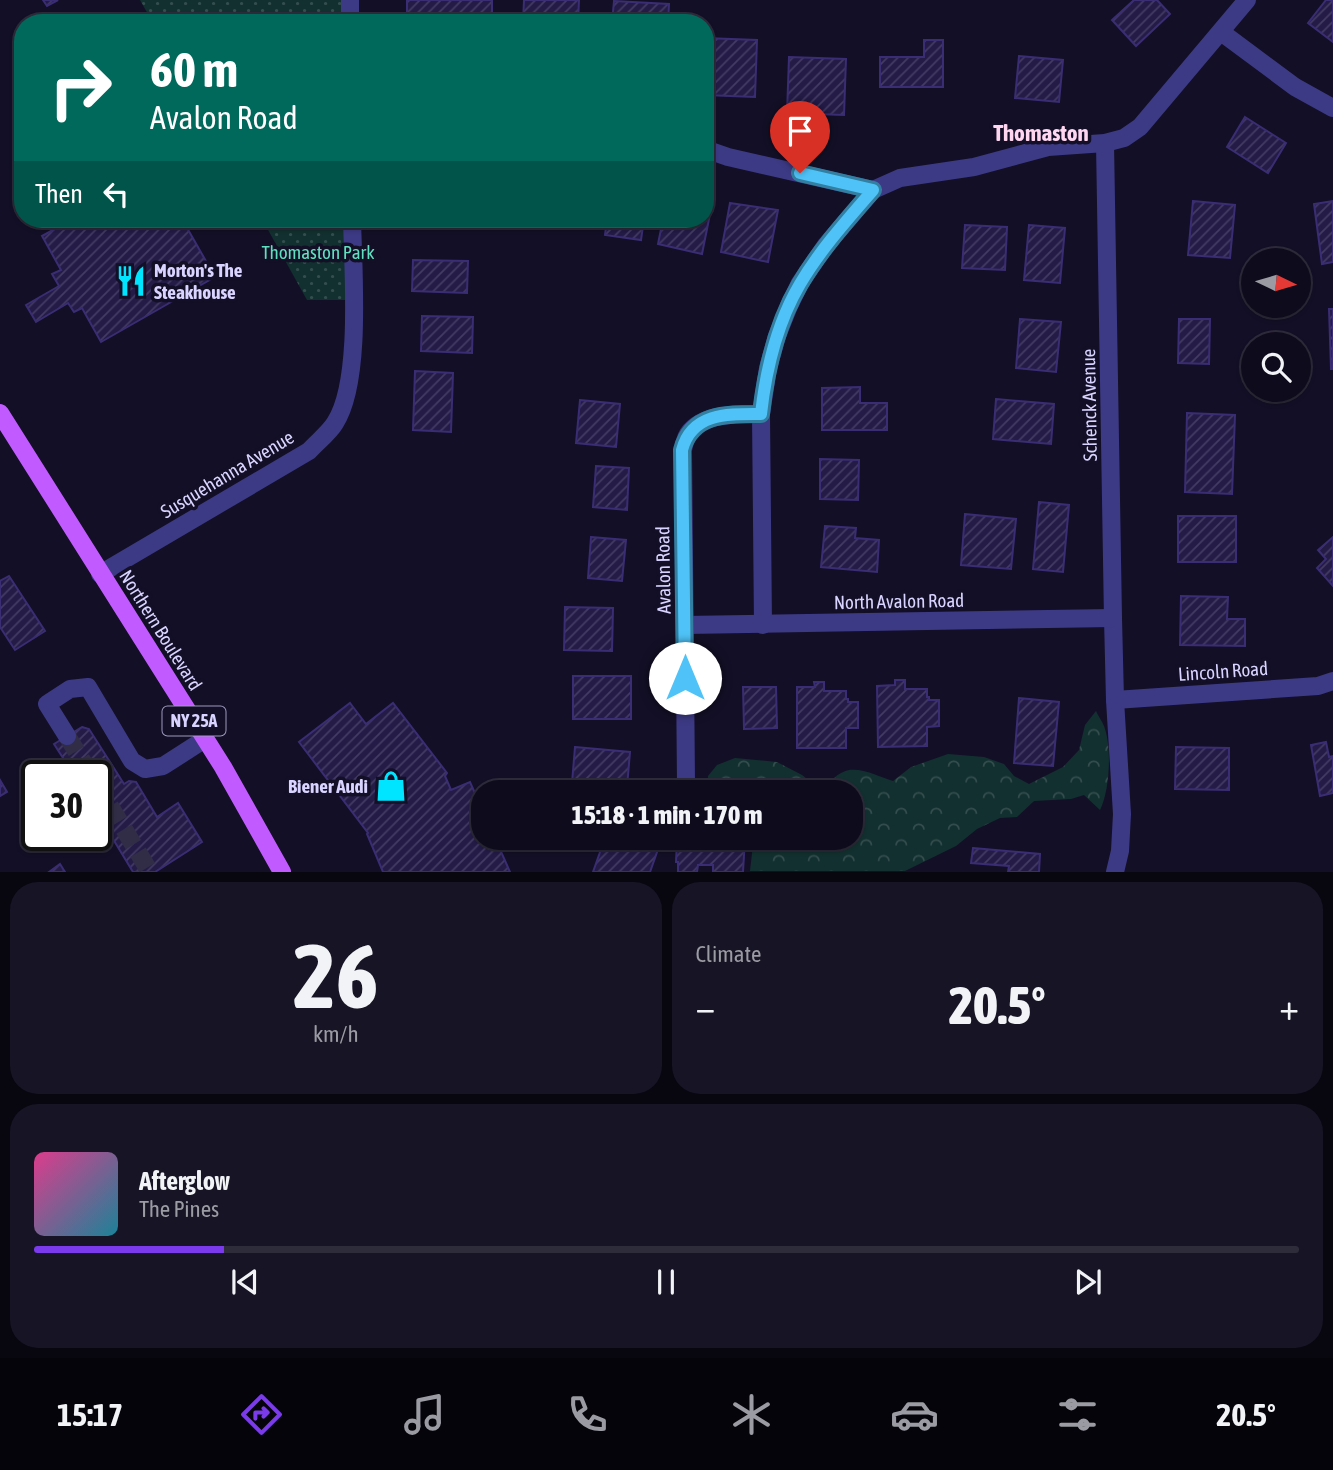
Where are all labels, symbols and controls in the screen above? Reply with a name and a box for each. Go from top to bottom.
text: 60 m [150,41,238,97]
icon: right [35,42,126,133]
text: Avalon Road [150,99,298,136]
pin [770,101,830,173]
icon: arrive [781,112,819,150]
district label: Thomaston [993,120,1089,146]
icon: left [97,175,135,213]
text: Then [35,179,83,209]
park label: Thomaston Park [261,241,375,263]
north arrow [1241,248,1311,318]
map controls [1241,248,1311,402]
place label: Morton's The Steakhouse [154,259,243,303]
restaurant icon: Morton's The Steakhouse [114,264,148,298]
button: search [1241,332,1311,402]
street label: Schenck Avenue [1077,348,1101,462]
street label: Susquehanna Avenue [157,426,297,522]
street label: Avalon Road [651,526,675,614]
street label: Northern Boulevard [115,566,207,694]
street label: North Avalon Road [834,589,964,613]
position arrow [648,641,722,715]
street label: Lincoln Road [1177,657,1269,685]
road number: NY 25A [162,706,226,736]
speed limit sign: 30 [21,760,112,851]
shop icon: Biener Audi [374,769,408,803]
place label: Biener Audi [288,775,368,797]
text: 15:18 · 1 min · 170 m [572,800,762,830]
text: 26 [293,923,379,1027]
text: Climate [696,941,761,967]
text: 20.5° [949,975,1046,1035]
text: − [696,985,715,1028]
text: + [1279,985,1299,1028]
text: km/h [313,1021,359,1047]
text: Afterglow [139,1166,230,1196]
text: The Pines [139,1196,219,1222]
icon: previous [226,1263,264,1301]
icon: pause [647,1263,685,1301]
icon: next [1069,1263,1107,1301]
icon: directions [237,1390,286,1439]
icon: music [400,1390,449,1439]
icon: phone [563,1390,612,1439]
icon: climate [727,1390,776,1439]
icon: car [890,1390,939,1439]
icon: filters [1053,1390,1102,1439]
text: 15:17 [57,1396,123,1433]
text: 20.5° [1216,1396,1276,1433]

